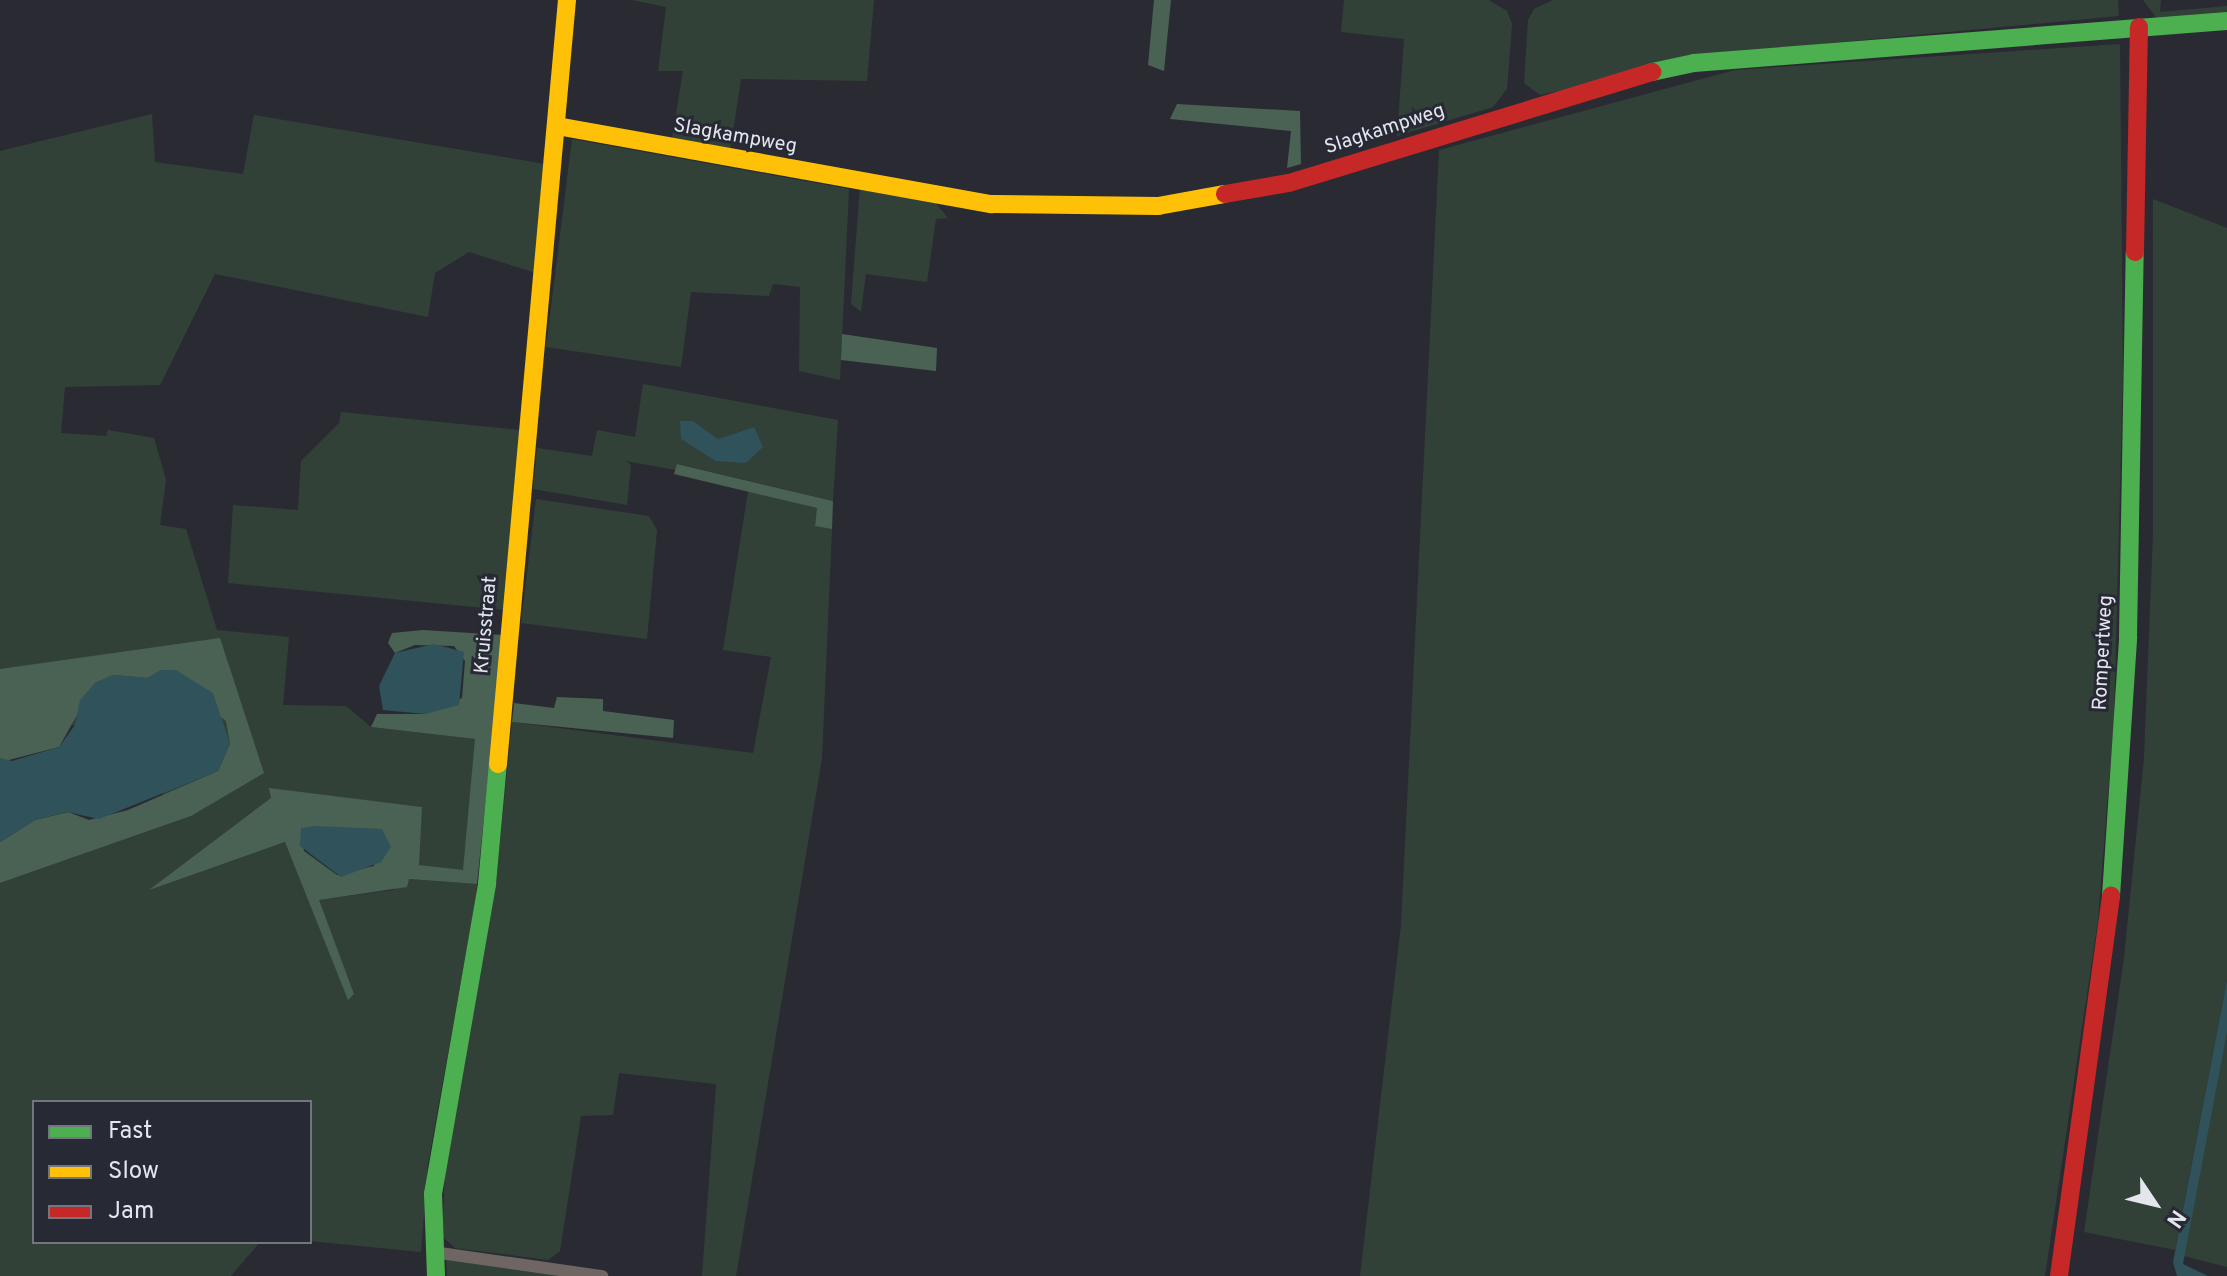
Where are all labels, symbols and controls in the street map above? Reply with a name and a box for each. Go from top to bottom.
street label: Slagkampweg [1322,99,1448,161]
street label: Slagkampweg [671,114,799,160]
street label: Kruisstraat [471,575,503,675]
street label: Rompertweg [2089,595,2119,711]
legend [32,1100,312,1244]
text: Fast [108,1117,152,1147]
text: Slow [108,1157,159,1187]
north arrow [2115,1164,2195,1244]
text: Jam [108,1197,154,1227]
text: N [2159,1204,2191,1232]

